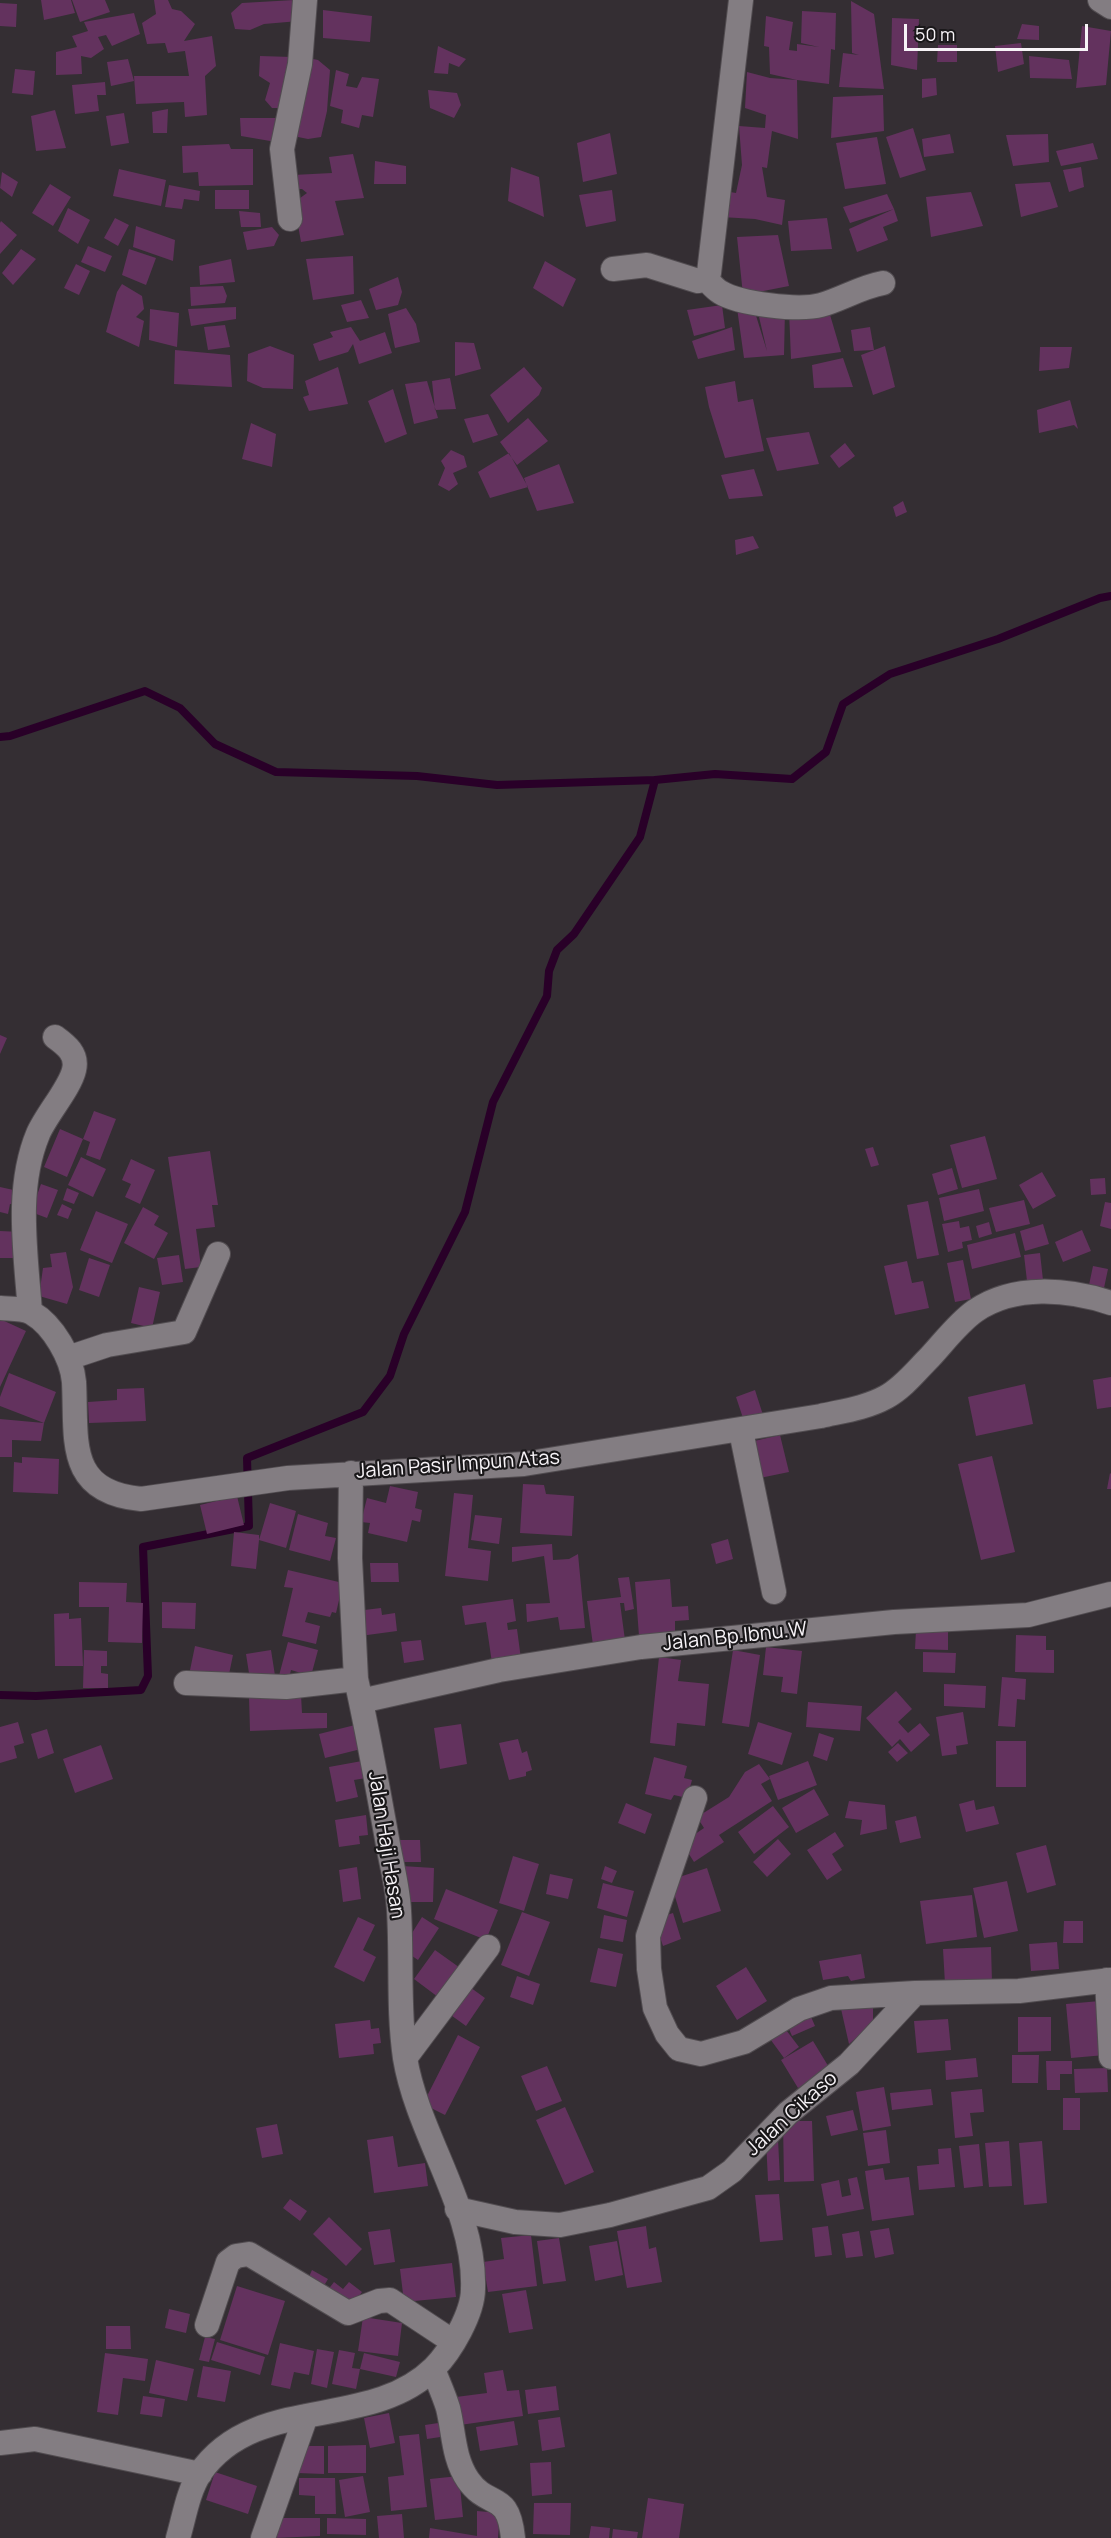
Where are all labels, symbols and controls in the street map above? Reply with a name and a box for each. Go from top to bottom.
scale bar [907,12,1092,50]
text: 50 m [915,22,955,46]
street label: Jalan Pasir Impun Atas [355,1446,561,1484]
street label: Jalan Bp.Ibnu.W [662,1617,808,1657]
street label: Jalan Haji Hasan [363,1770,409,1920]
street label: Jalan Cikaso [741,2067,843,2161]

